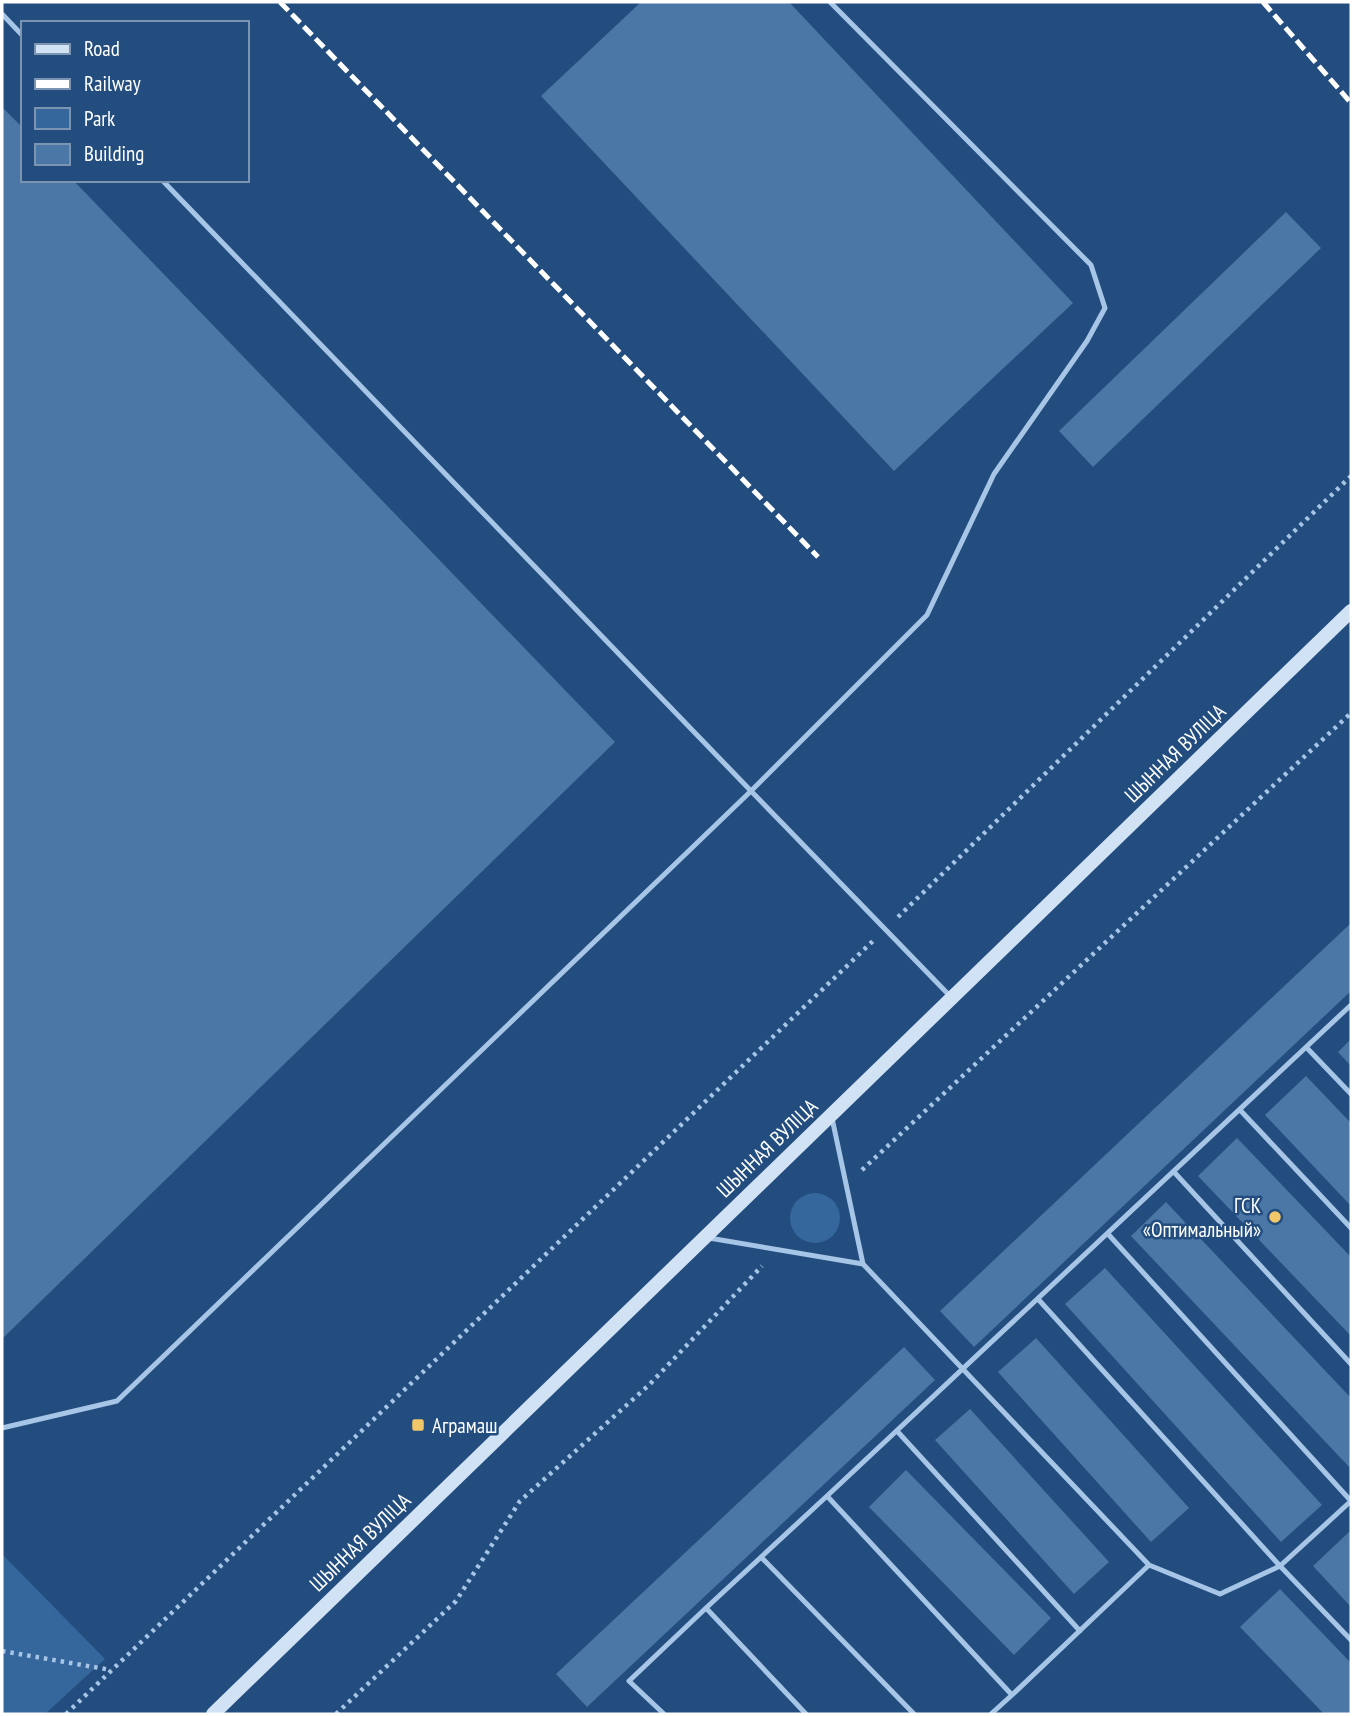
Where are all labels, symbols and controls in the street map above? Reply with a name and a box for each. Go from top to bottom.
legend [21,21,248,182]
text: Road [84,35,120,62]
text: Railway [84,70,141,97]
text: Park [84,105,115,132]
text: Building [84,140,144,167]
street label: ШЫННАЯ ВУЛІЦА [1119,698,1231,808]
street label: ШЫННАЯ ВУЛІЦА [711,1093,823,1203]
place label: ГСК «Оптимальный» [1143,1192,1261,1243]
marker: ГСК «Оптимальный» [1267,1209,1283,1225]
place label: Аграмаш [432,1412,498,1439]
marker: Аграмаш [410,1417,426,1433]
street label: ШЫННАЯ ВУЛІЦА [304,1487,416,1597]

